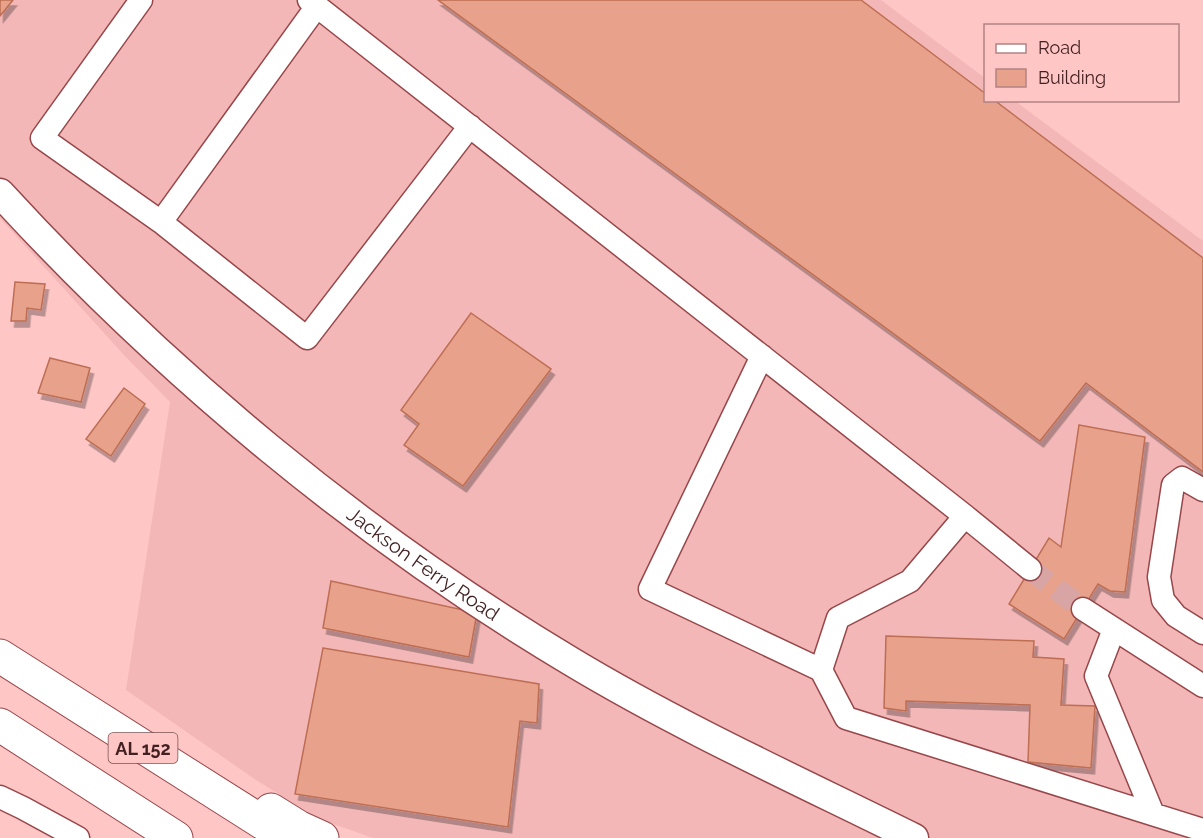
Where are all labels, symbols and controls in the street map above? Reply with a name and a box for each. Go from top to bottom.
legend [984,24,1179,102]
text: Road [1038,37,1081,58]
text: Building [1038,67,1106,88]
street label: Jackson Ferry Road [342,502,504,626]
road number: AL 152 [108,733,178,763]

